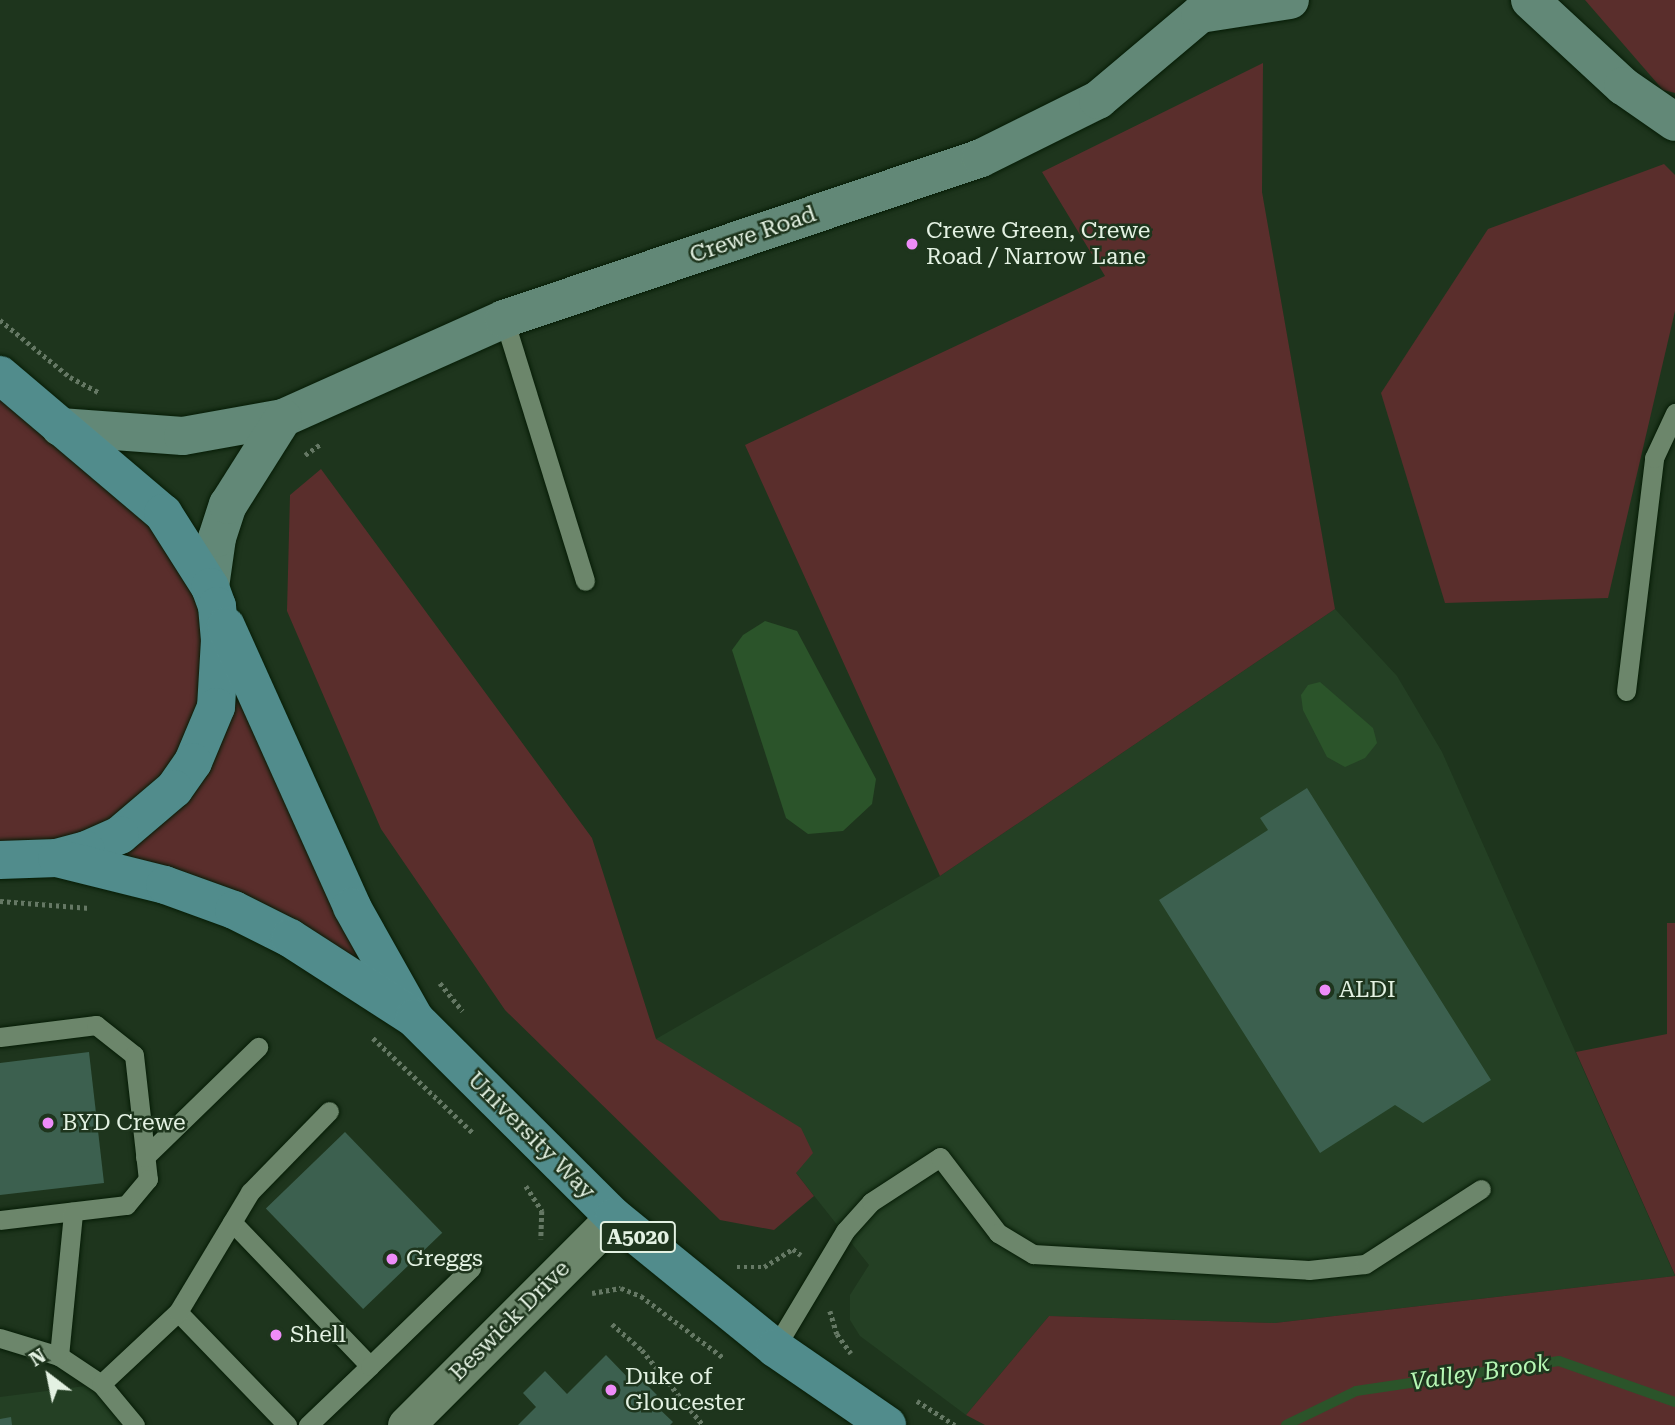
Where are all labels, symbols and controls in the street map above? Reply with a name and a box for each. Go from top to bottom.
street label: Crewe Road [686,201,820,269]
place label: Crewe Green, Crewe Road / Narrow Lane [926,217,1150,271]
marker: Crewe Green, Crewe Road / Narrow Lane [904,236,920,252]
place label: ALDI [1339,976,1396,1004]
marker: ALDI [1317,982,1333,998]
street label: University Way [461,1066,601,1206]
place label: BYD Crewe [62,1109,186,1137]
marker: BYD Crewe [40,1115,56,1131]
road number: A5020 [600,1220,676,1254]
place label: Greggs [406,1245,483,1273]
marker: Greggs [384,1251,400,1267]
street label: Beswick Drive [444,1255,576,1387]
place label: Shell [290,1321,346,1349]
marker: Shell [268,1327,284,1343]
north arrow [14,1341,84,1411]
text: N [25,1344,50,1371]
water label: Valley Brook [1409,1349,1551,1397]
place label: Duke of Gloucester [625,1363,745,1417]
marker: Duke of Gloucester [603,1382,619,1398]

